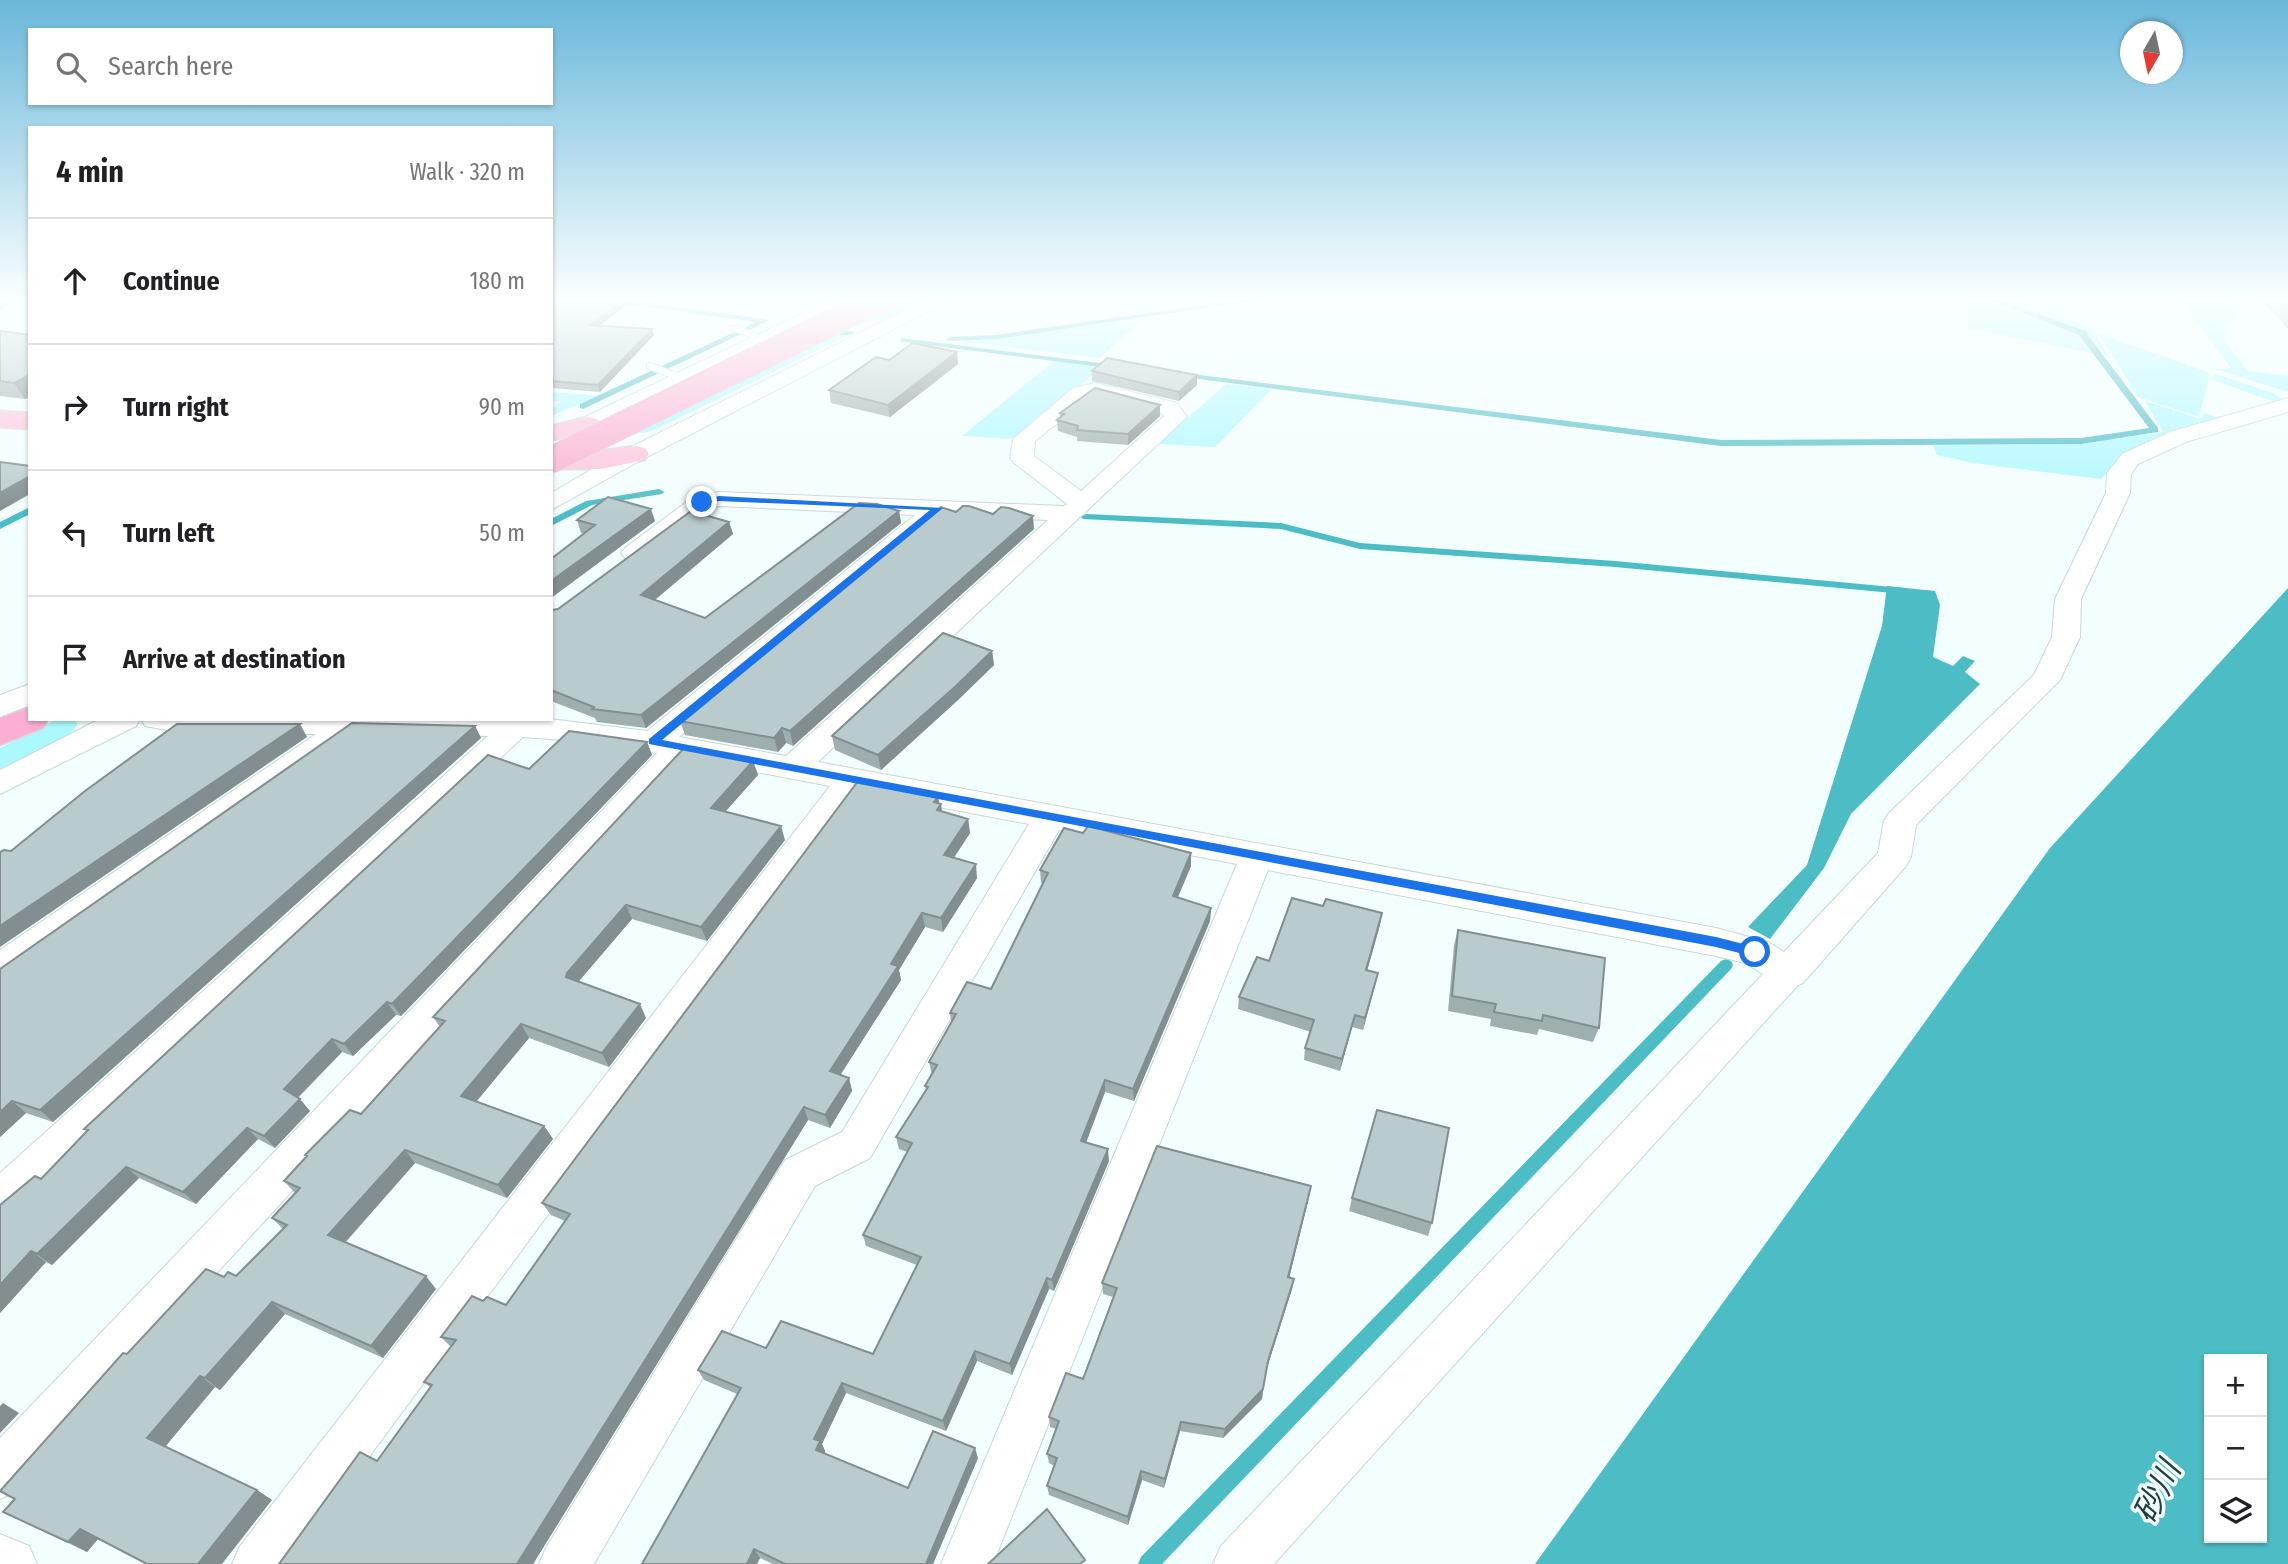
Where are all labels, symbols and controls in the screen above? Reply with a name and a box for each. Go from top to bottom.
north arrow [2120,21,2183,84]
search box [28,28,553,105]
icon: search [52,48,90,86]
text: Search here [108,51,233,82]
text: 4 min [56,154,124,190]
text: Walk · 320 m [410,158,525,186]
icon: ahead [56,262,94,300]
text: Continue [123,266,220,297]
text: 180 m [469,267,525,295]
icon: right [56,388,94,426]
text: Turn right [123,392,229,423]
text: 90 m [479,393,525,421]
route end [686,486,717,517]
icon: left [56,514,94,552]
text: Turn left [123,518,215,549]
text: 50 m [479,519,525,547]
icon: arrive [56,640,94,678]
text: Arrive at destination [123,644,346,675]
route start [1739,936,1770,967]
map controls [2204,1354,2267,1543]
button: + [2204,1354,2267,1417]
button: − [2204,1417,2267,1480]
water label: 砂川 [2126,1452,2189,1529]
button: layers [2204,1480,2267,1543]

